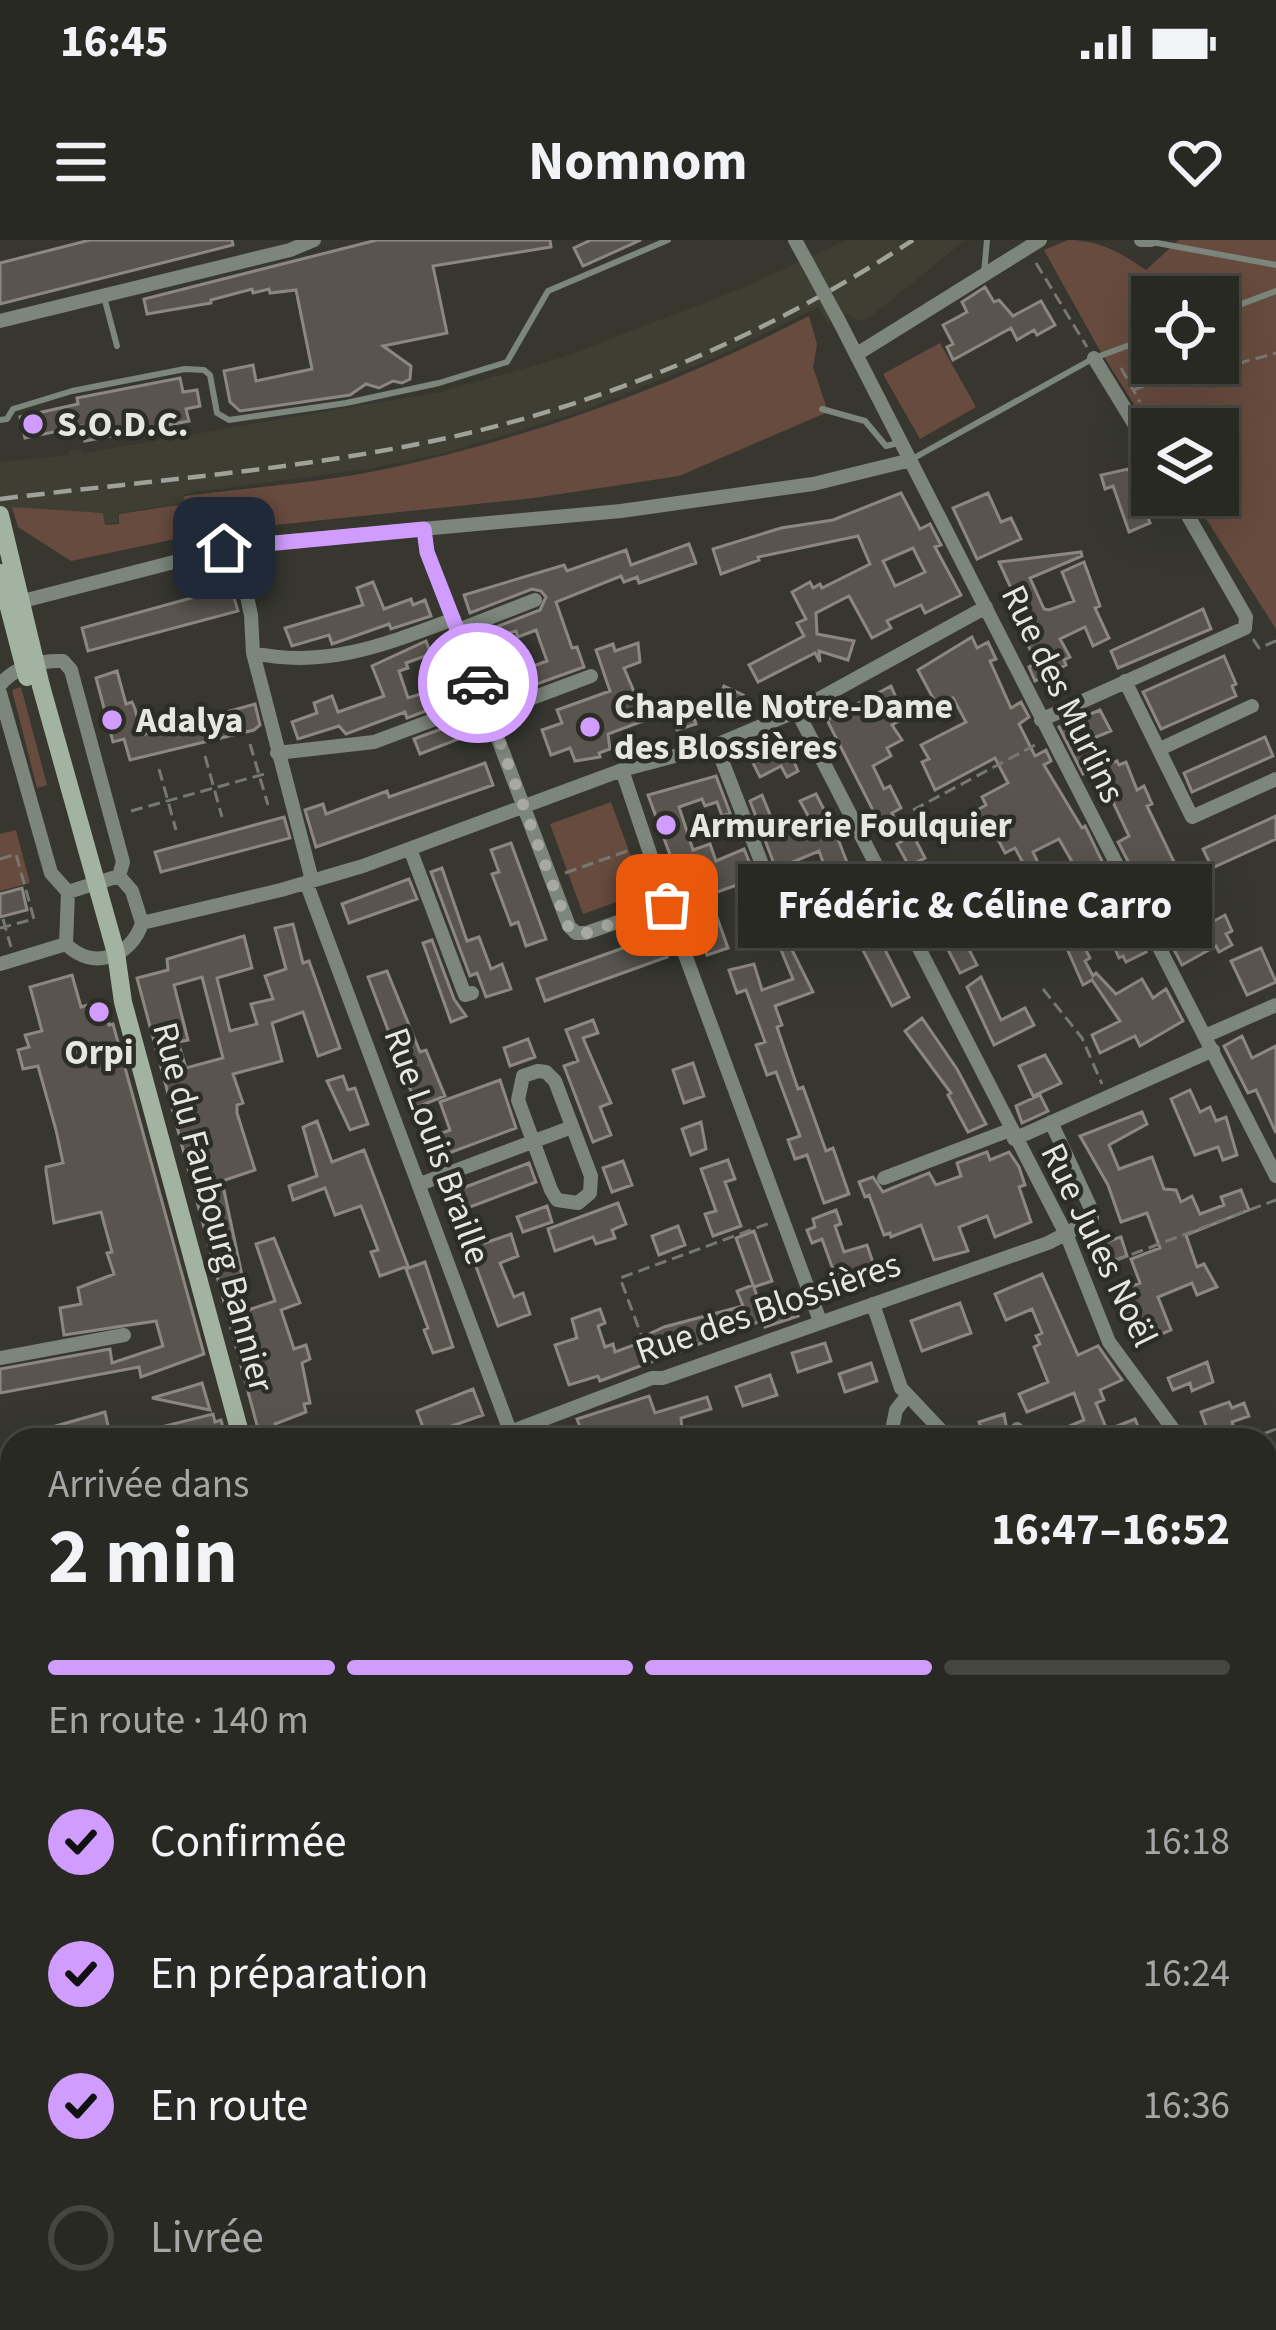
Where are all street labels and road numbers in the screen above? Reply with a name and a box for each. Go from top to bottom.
street label: Rue des Murlins [988,577,1138,811]
street label: Rue du Faubourg Bannier [139,1017,287,1398]
street label: Rue Louis Braille [371,1021,503,1271]
street label: Rue Jules Noël [1028,1134,1170,1356]
street label: Rue des Blossières [629,1239,907,1377]

